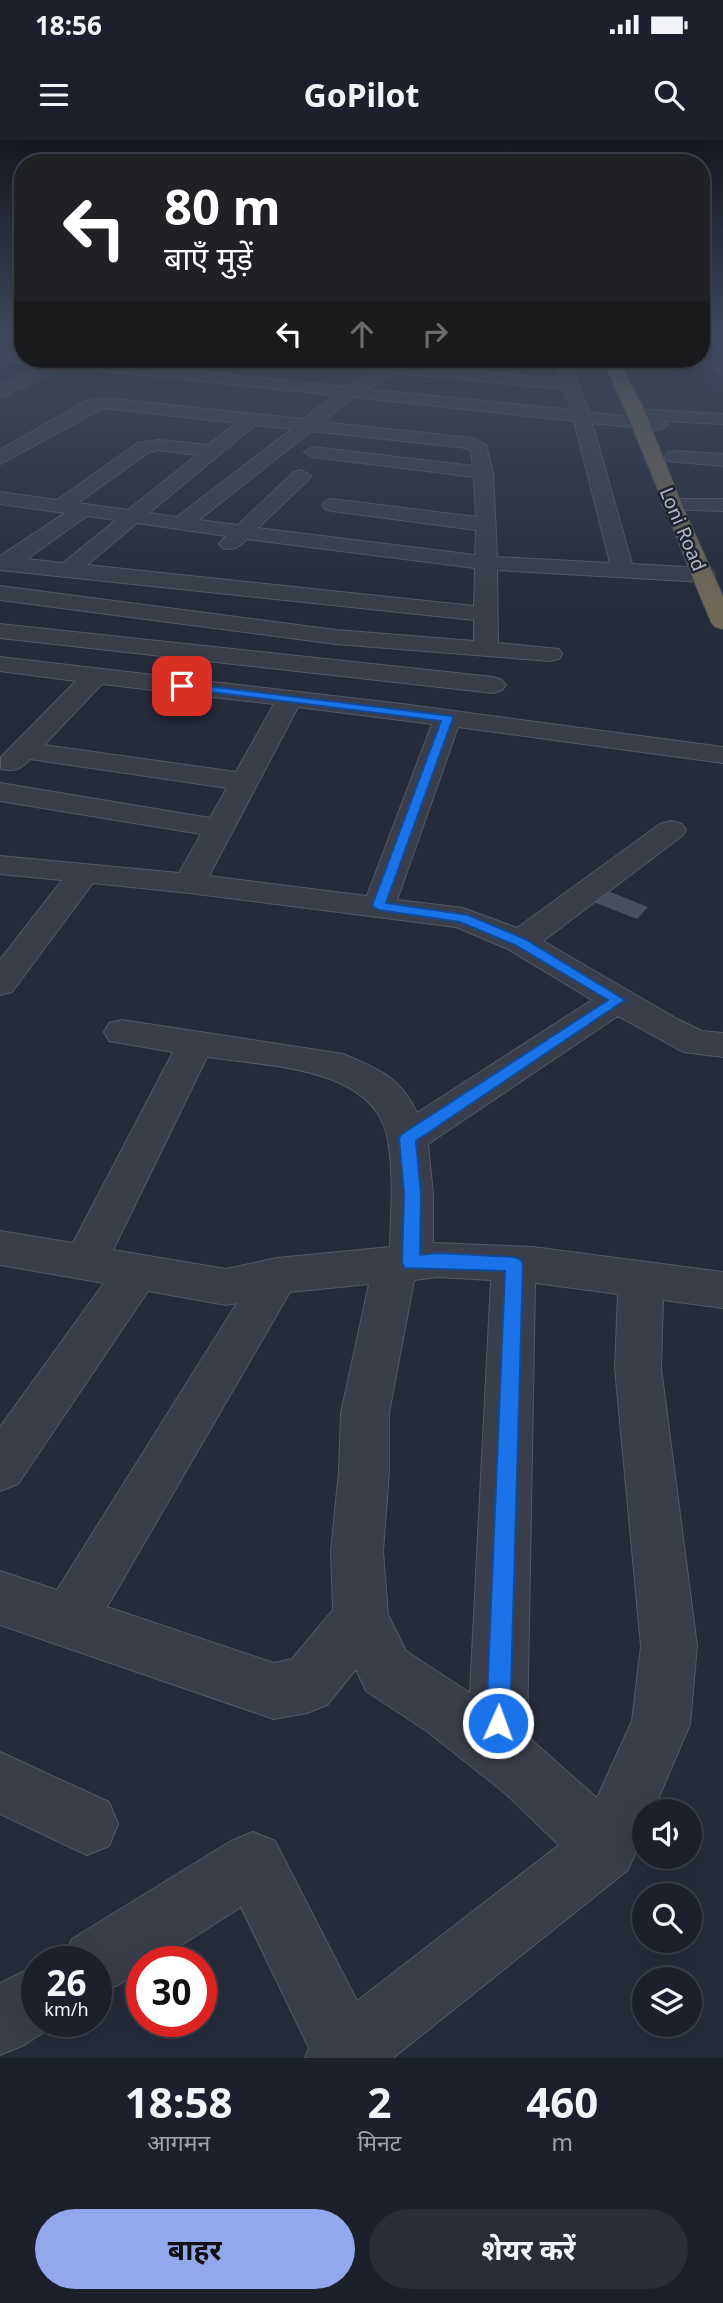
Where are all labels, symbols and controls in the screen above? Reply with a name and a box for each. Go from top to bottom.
text: 18:56 [35,7,102,43]
text: GoPilot [303,73,420,116]
icon: menu [35,76,73,114]
icon: search [650,76,688,114]
text: 80 m [164,173,281,239]
icon: left [49,182,140,273]
text: बाएँ मुड़ें [164,236,253,279]
icon: left [270,315,308,353]
icon: ahead [343,315,381,353]
icon: right [416,315,454,353]
street label: Loni Road [654,483,712,575]
pin [152,656,212,716]
icon: arrive [163,667,201,705]
position arrow [461,1686,535,1760]
map controls [632,1799,702,2037]
button: sound [632,1799,702,1869]
button: search [632,1883,702,1953]
speed limit sign: 30 [126,1946,217,2037]
text: 26 [46,1959,87,2006]
button: layers [632,1967,702,2037]
text: km/h [44,1997,89,2021]
text: 18:58 [125,2073,233,2130]
text: 2 [367,2073,391,2130]
text: 460 [526,2073,598,2130]
text: आगमन [147,2126,210,2158]
text: मिनट [357,2126,401,2158]
text: m [551,2126,573,2158]
button: बाहर [35,2209,355,2289]
button: शेयर करें [369,2209,688,2289]

